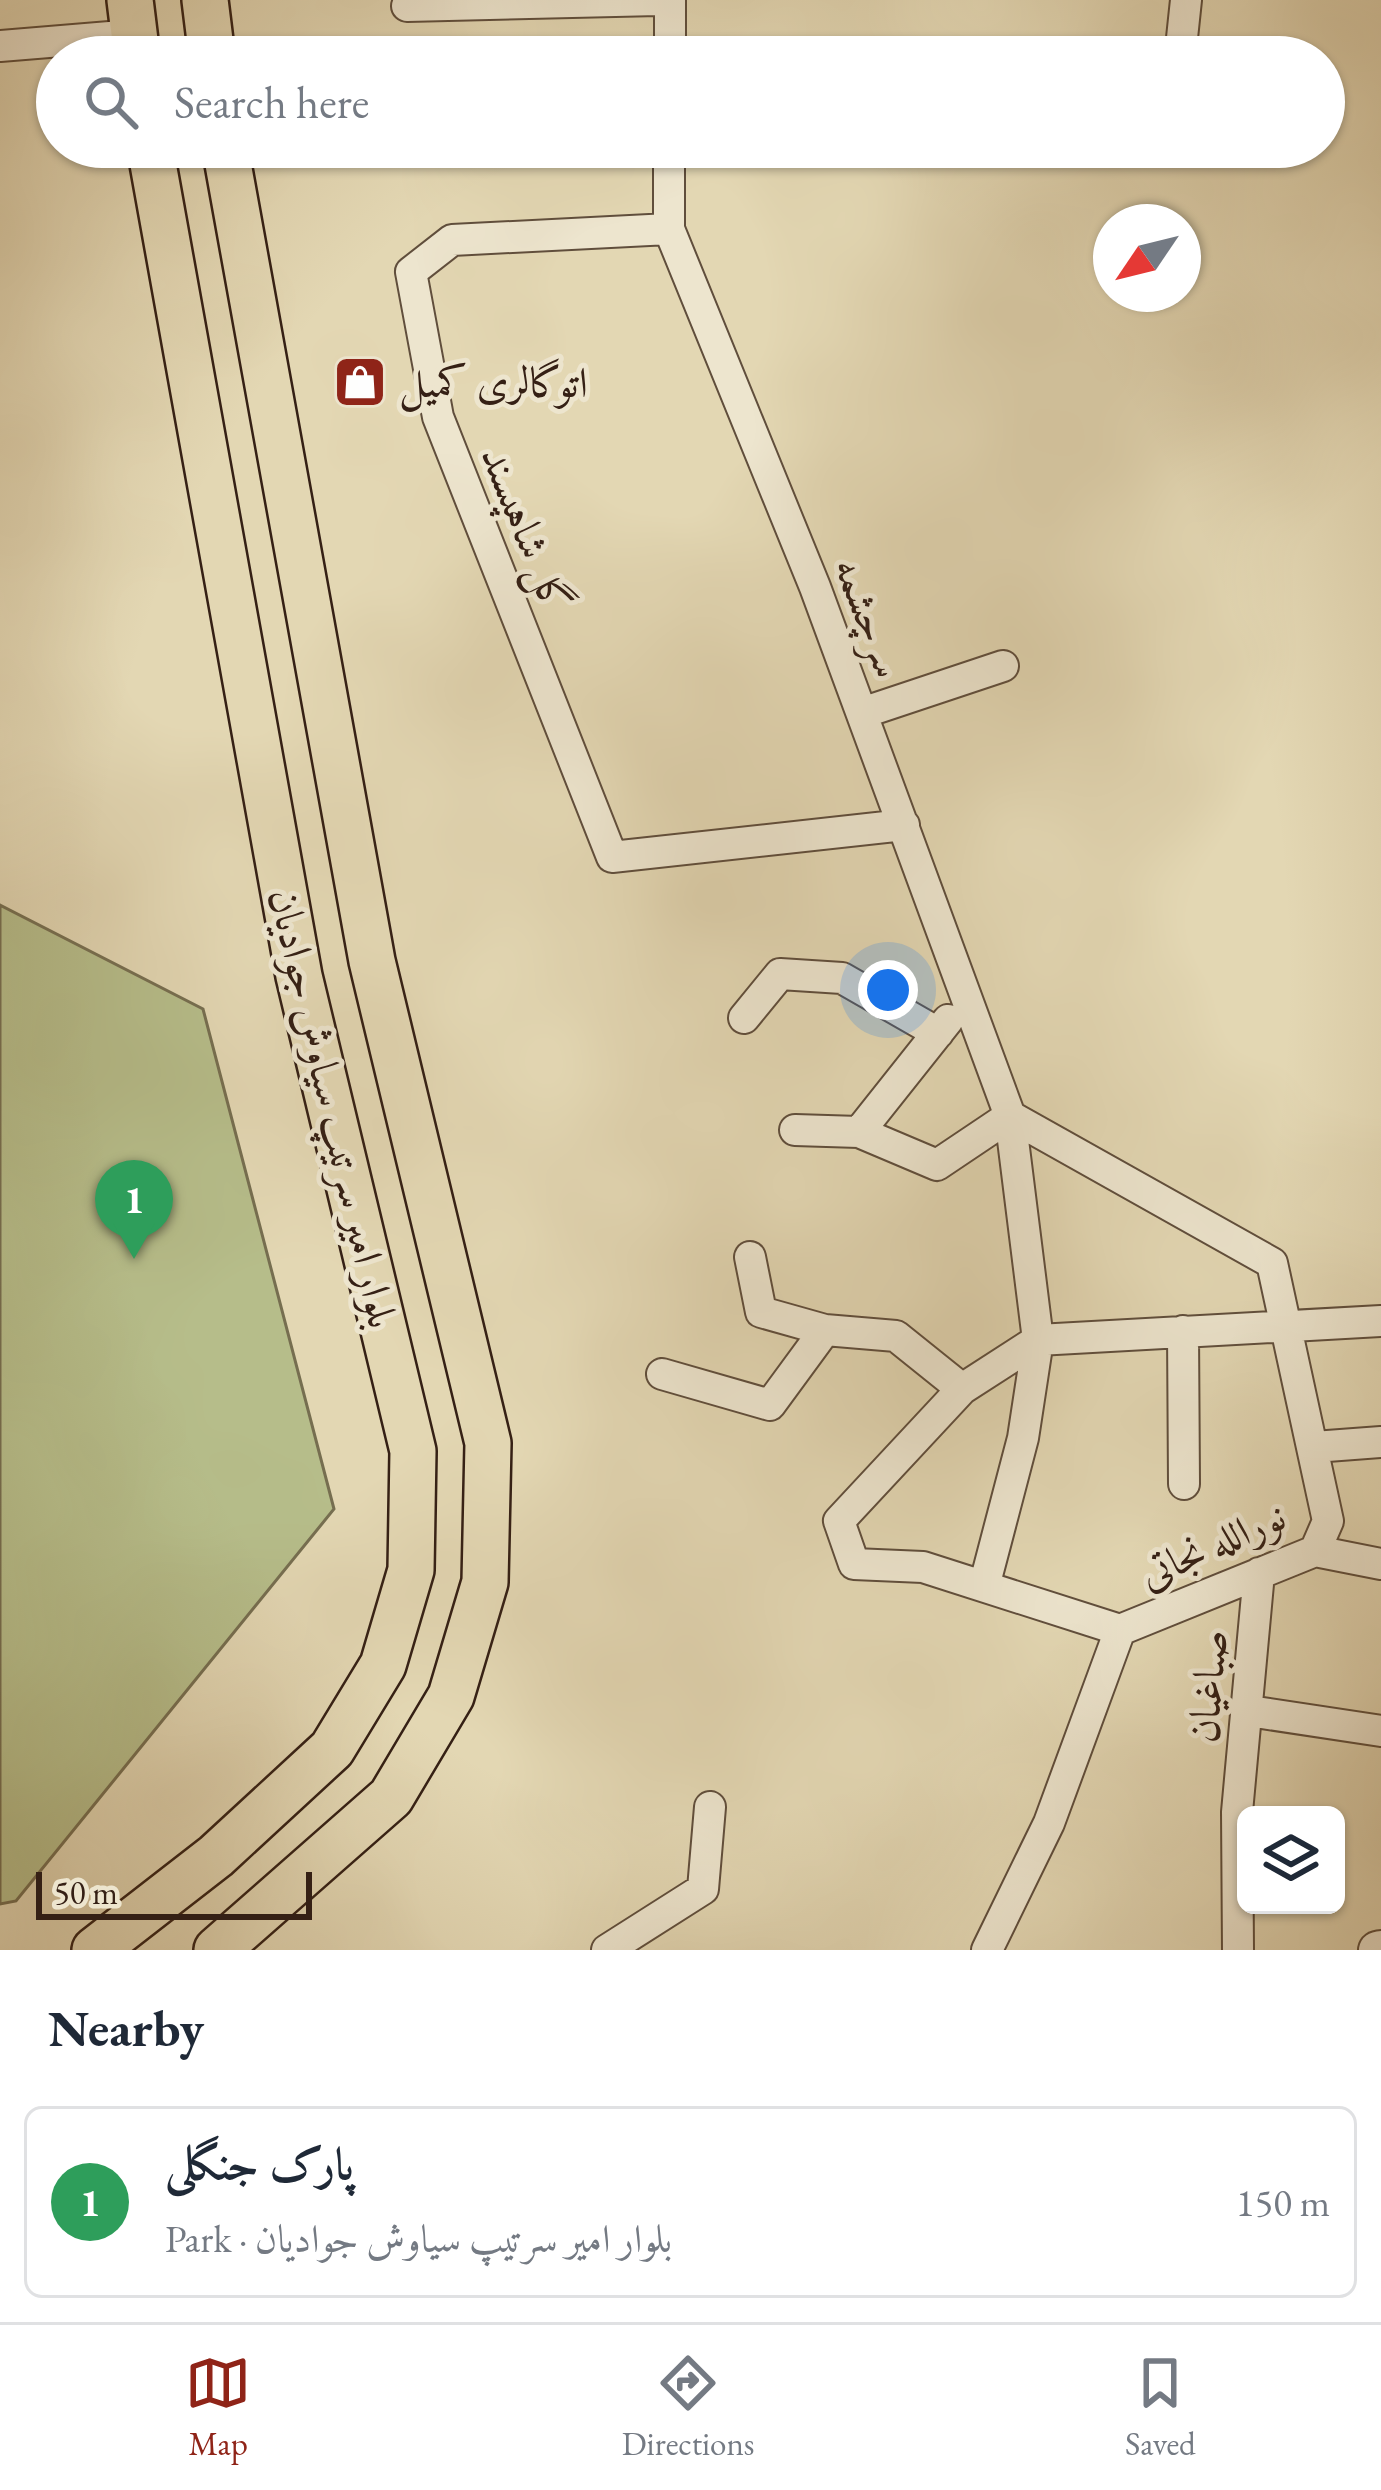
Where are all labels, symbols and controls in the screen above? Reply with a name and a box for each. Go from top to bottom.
search box [36,36,1345,168]
icon: search [78,69,144,135]
text: Search here [174,73,369,131]
north arrow [1093,204,1201,312]
shop icon: اتوگالری کمیل [332,354,388,410]
place label: اتوگالری کمیل [399,355,588,412]
street label: گل شاهپسند [466,438,585,621]
street label: سرچشمه [821,549,917,685]
street label: بلوار امیر سرتیپ سیاوش جوادیان [253,883,411,1334]
your location [858,960,918,1020]
pin: 1 [95,1160,173,1259]
street label: نورالله نجاتی [1130,1488,1294,1601]
street label: صباغیان [1175,1627,1240,1745]
map controls [1237,1806,1345,1914]
button: layers [1237,1806,1345,1914]
scale bar [36,1866,312,1919]
text: 50 m [54,1871,118,1914]
text: Nearby [48,1995,204,2061]
text: پارک جنگلی [165,2134,354,2192]
text: 1 [80,2177,100,2228]
text: 150 m [1236,2177,1330,2228]
text: Park · بلوار امیر سرتیپ سیاوش جوادیان [165,2213,672,2264]
tab: Map [185,2350,251,2465]
tab: Directions [622,2350,755,2465]
tab: Saved [1125,2350,1196,2465]

